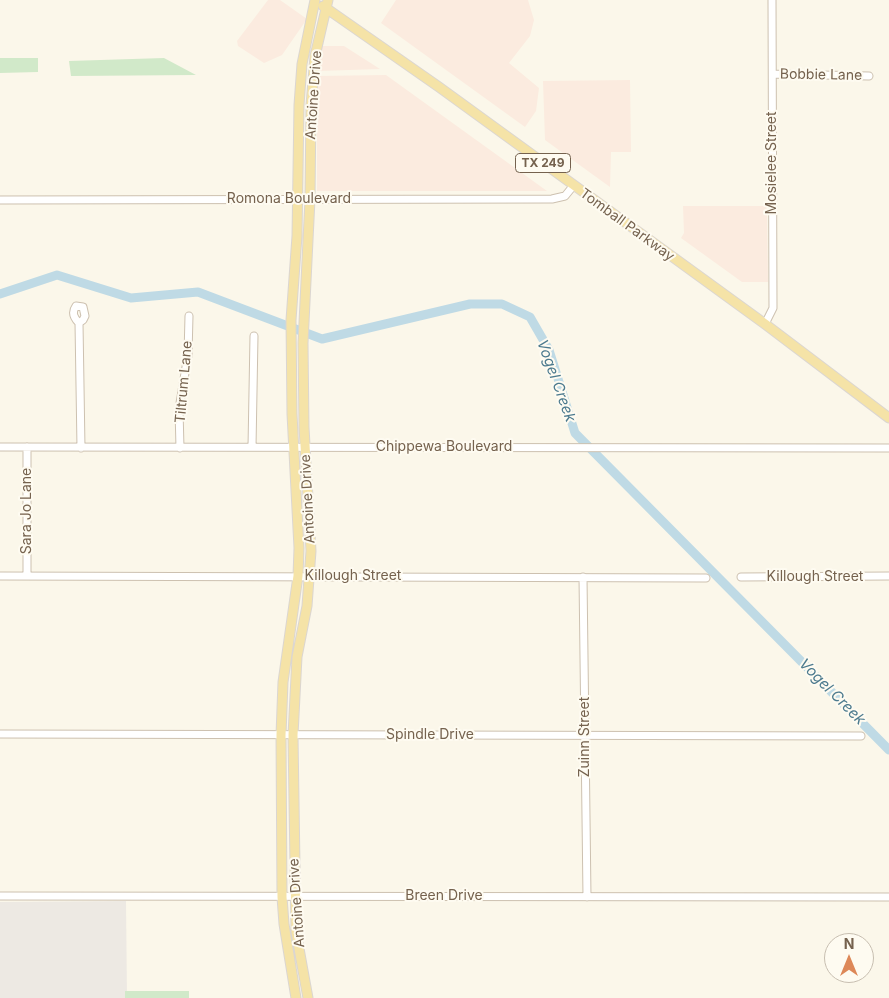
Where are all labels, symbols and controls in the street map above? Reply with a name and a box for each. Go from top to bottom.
street label: Antoine Drive [303,50,325,140]
street label: Bobbie Lane [780,66,862,84]
street label: Mosielee Street [764,111,780,215]
road number: TX 249 [516,154,570,172]
street label: Tomball Parkway [576,185,678,265]
street label: Romona Boulevard [227,191,351,207]
water label: Vogel Creek [533,337,579,425]
street label: Tiltrum Lane [172,340,196,424]
street label: Chippewa Boulevard [376,439,512,455]
street label: Antoine Drive [297,454,319,544]
street label: Sara Jo Lane [19,468,35,554]
street label: Killough Street [305,568,401,584]
street label: Killough Street [767,569,863,585]
water label: Vogel Creek [795,655,869,729]
street label: Zuinn Street [577,697,593,777]
street label: Spindle Drive [386,727,474,743]
street label: Antoine Drive [286,858,308,948]
street label: Breen Drive [405,888,483,904]
north arrow [824,933,874,983]
text: N [844,935,854,952]

